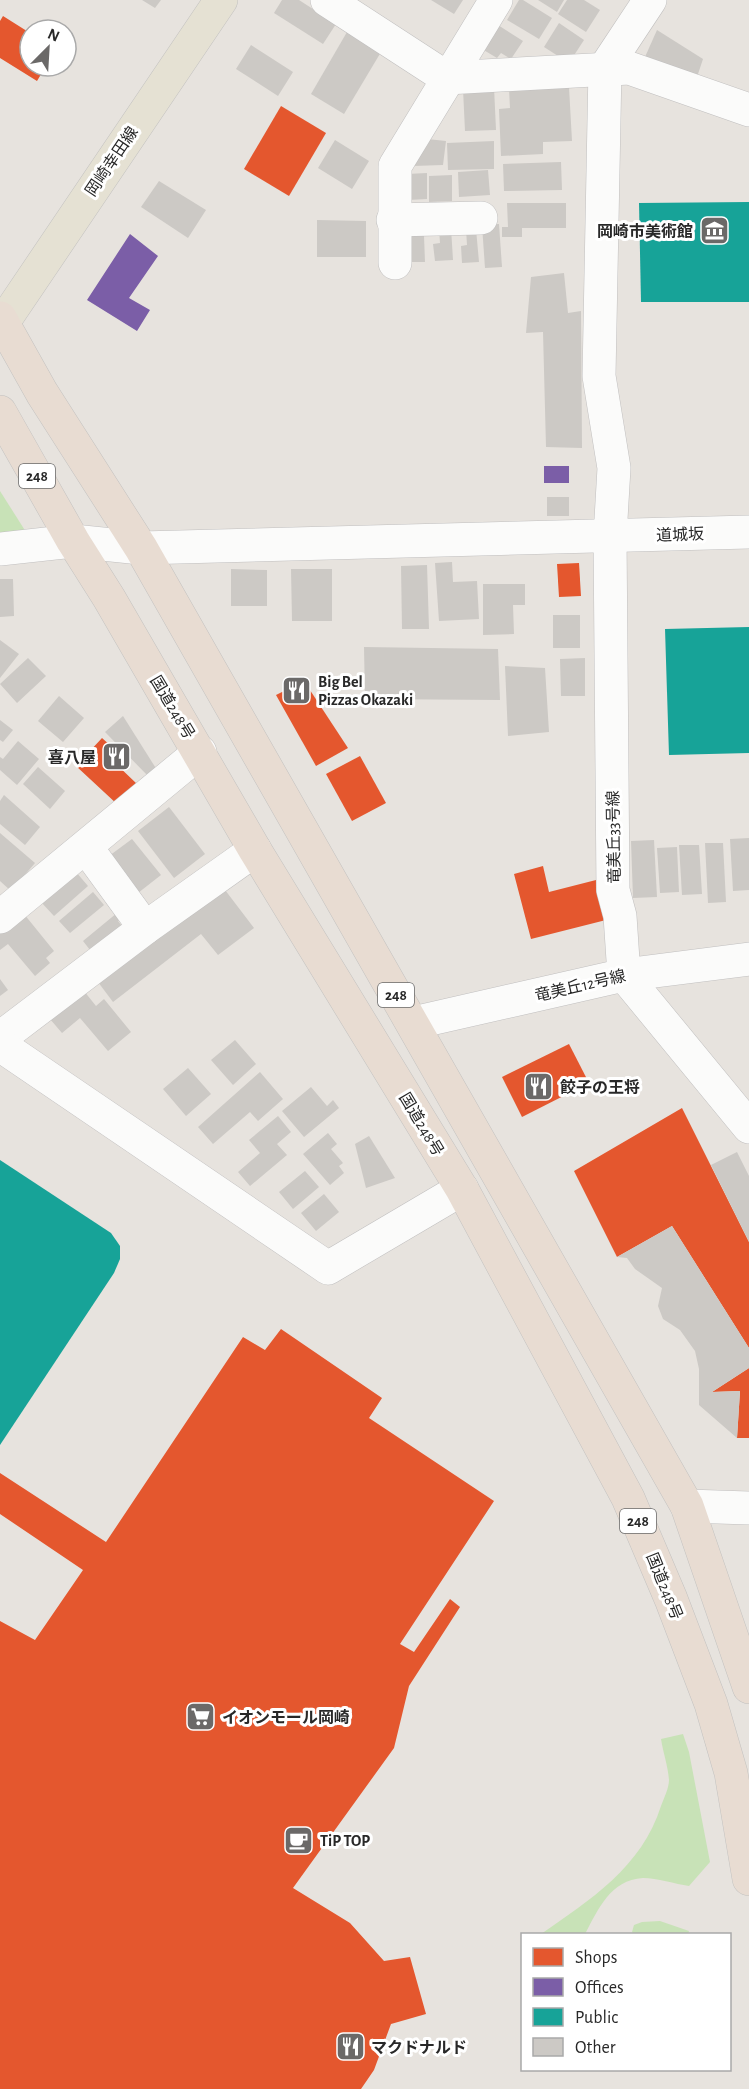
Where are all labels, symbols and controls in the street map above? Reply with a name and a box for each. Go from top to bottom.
north arrow [18,18,78,78]
text: N [45,26,62,45]
street label: 岡崎幸田線 [82,123,141,199]
museum icon: 岡崎市美術館 [698,215,730,247]
place label: 岡崎市美術館 [597,222,693,240]
road number: 248 [19,464,55,488]
street label: 道城坂 [656,525,704,544]
street label: 国道248号 [147,673,198,742]
restaurant icon: Big Bel Pizzas Okazaki [281,674,313,706]
place label: Big Bel Pizzas Okazaki [318,674,413,708]
restaurant icon: 喜八屋 [101,741,133,773]
place label: 喜八屋 [48,749,96,766]
street label: 竜美丘33号線 [604,790,623,884]
street label: 竜美丘12号線 [533,967,627,1004]
road number: 248 [378,983,414,1007]
restaurant icon: 餃子の王将 [523,1071,555,1103]
place label: 餃子の王将 [560,1079,640,1096]
street label: 国道248号 [396,1090,447,1159]
road number: 248 [620,1509,656,1533]
street label: 国道248号 [643,1550,686,1622]
supermarket icon: イオンモール岡崎 [185,1701,217,1733]
place label: イオンモール岡崎 [222,1709,350,1726]
cafe icon: TiP TOP [283,1824,315,1856]
place label: TiP TOP [320,1833,370,1849]
legend [521,1933,731,2071]
text: Shops [575,1949,617,1967]
text: Offices [575,1979,624,1997]
text: Public [575,2009,618,2027]
restaurant icon: マクドナルド [334,2031,366,2063]
place label: マクドナルド [371,2039,467,2056]
text: Other [575,2039,616,2057]

